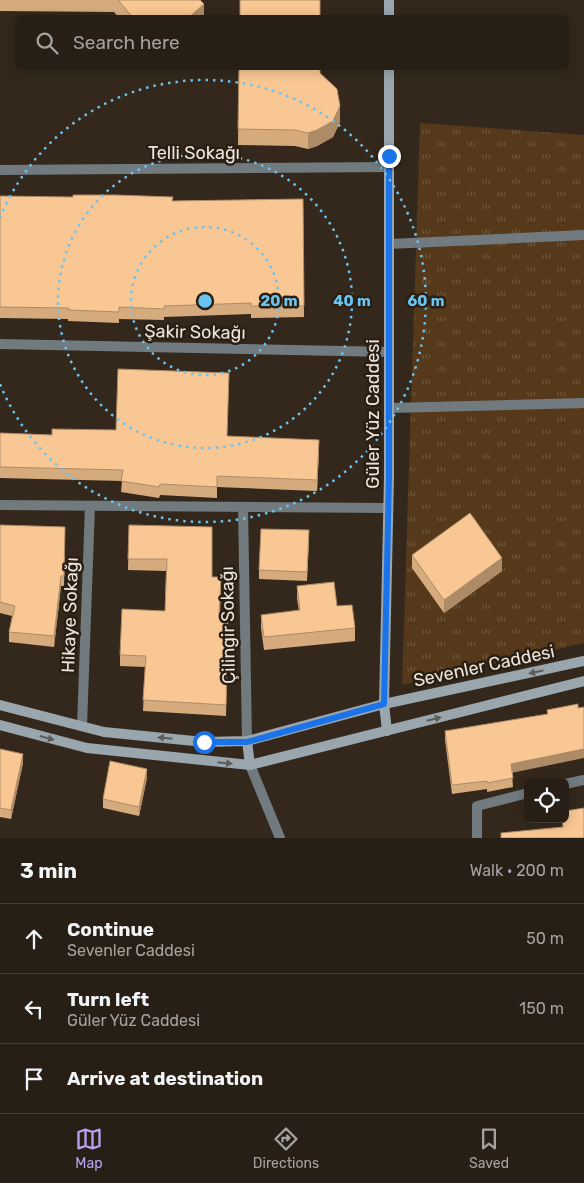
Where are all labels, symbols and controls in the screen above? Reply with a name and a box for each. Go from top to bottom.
search box [15,15,569,70]
icon: search [33,29,61,57]
text: Search here [73,31,180,54]
street label: Telli Sokağı [148,142,240,164]
route end [378,145,401,168]
centre of rings [196,292,214,310]
text: 20 m [261,292,297,310]
text: 40 m [333,292,371,310]
text: 60 m [408,292,444,310]
street label: Şakir Sokağı [144,320,246,344]
street label: Güler Yüz Caddesi [362,339,384,489]
street label: Hikaye Sokağı [57,557,83,673]
street label: Çilingir Sokağı [216,566,240,684]
street label: Sevenler Caddesi [411,640,557,692]
one-way arrow [528,668,544,676]
one-way arrow [427,715,442,723]
route start [193,731,216,754]
one-way arrow [40,734,55,742]
one-way arrow [157,734,173,742]
one-way arrow [217,759,233,767]
map controls [524,778,569,823]
button: locate [524,778,569,823]
text: 3 min [20,858,77,883]
text: Walk · 200 m [470,861,564,880]
text: Continue [67,918,154,941]
icon: ahead [20,925,48,953]
text: 50 m [526,929,564,948]
text: Sevenler Caddesi [67,941,195,960]
text: Turn left [67,988,149,1011]
icon: left [20,995,48,1023]
text: 150 m [519,999,564,1018]
text: Güler Yüz Caddesi [67,1011,200,1030]
icon: arrive [20,1065,48,1093]
text: Arrive at destination [67,1067,263,1090]
tab: Map [75,1125,103,1172]
tab: Directions [253,1125,319,1172]
tab: Saved [469,1125,509,1172]

